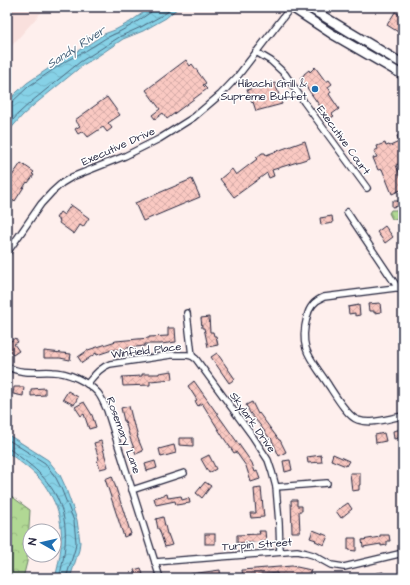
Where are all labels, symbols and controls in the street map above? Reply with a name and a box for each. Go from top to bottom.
water label: Sandy River [44,21,110,73]
place label: Hibachi Grill & Supreme Buffet [220,76,308,104]
marker: Hibachi Grill & Supreme Buffet [310,84,320,94]
street label: Executive Court [313,103,374,178]
street label: Executive Drive [79,124,157,169]
street label: Winfield Place [110,339,182,362]
street label: Skylark Drive [225,389,279,456]
street label: Rosemary Lane [102,395,144,476]
north arrow [22,523,62,563]
street label: Turpin Street [222,535,293,554]
text: N [25,537,41,546]

